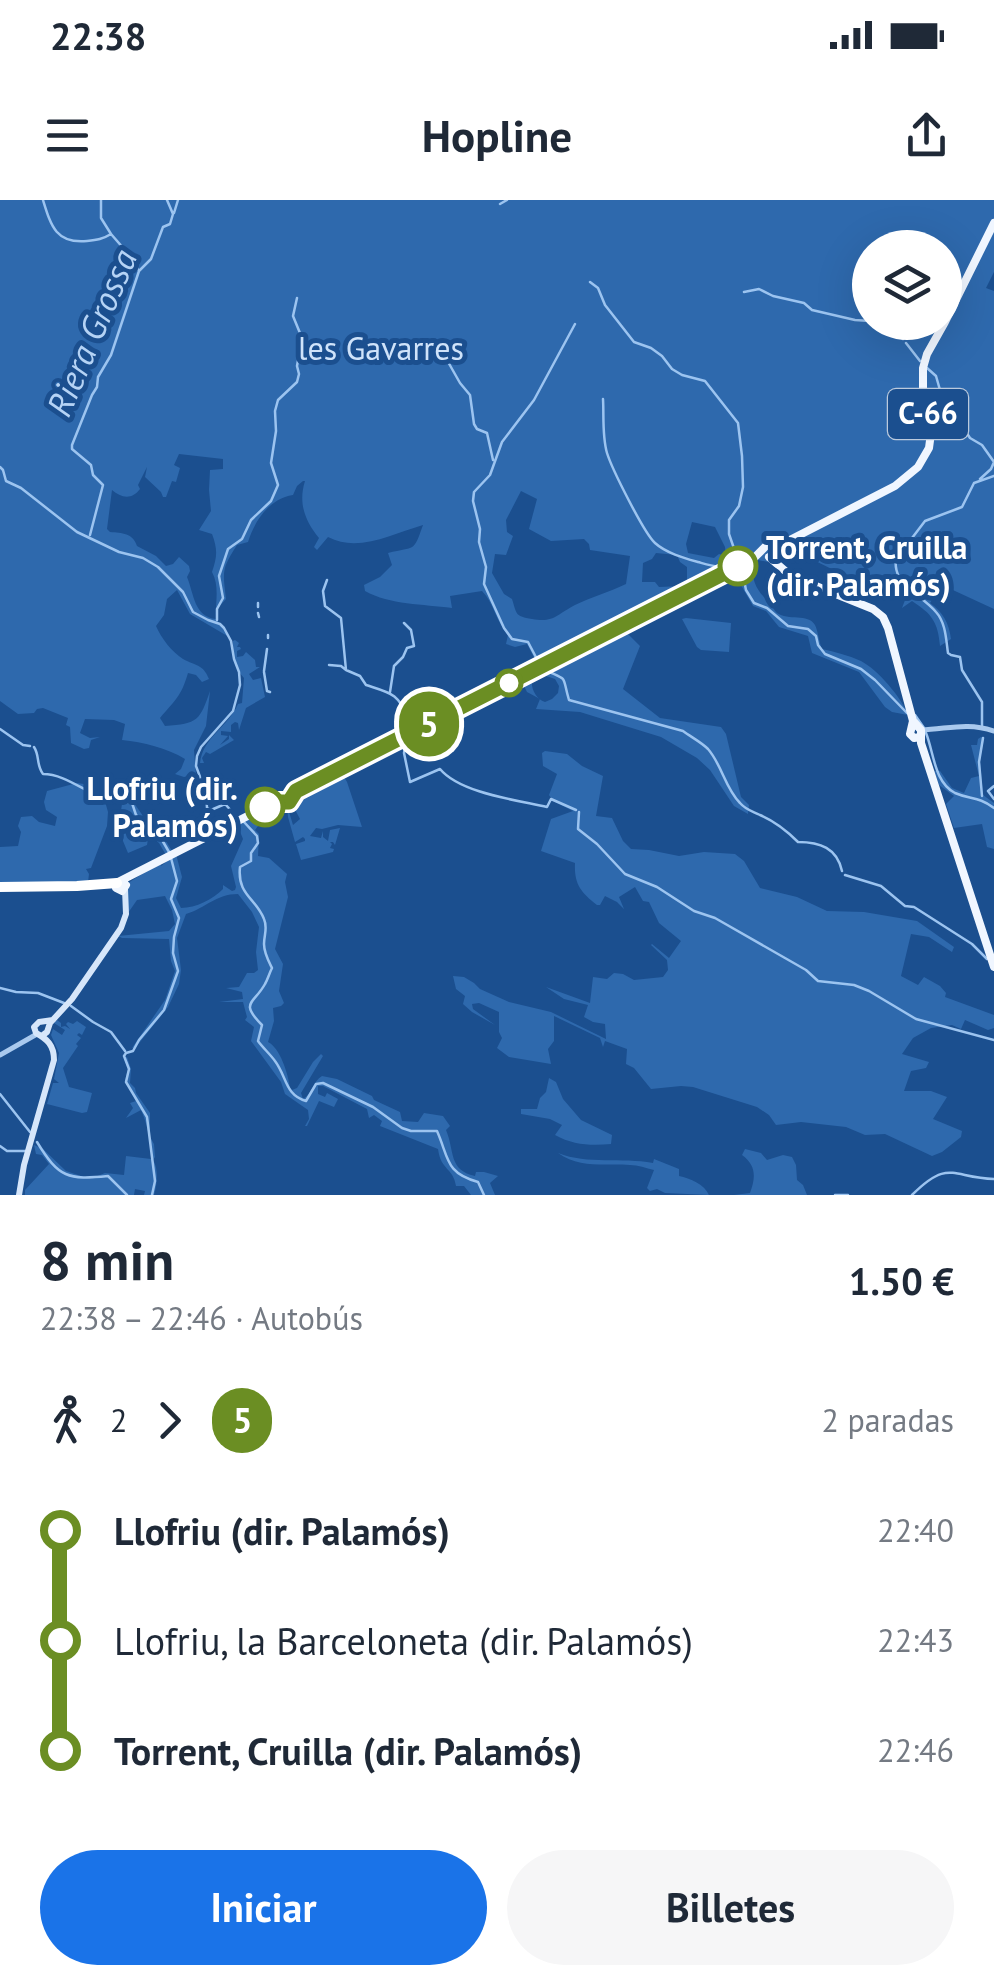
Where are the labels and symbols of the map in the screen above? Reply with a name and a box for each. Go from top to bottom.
water label: Riera Grossa [35,242,147,423]
park label: les Gavarres [298,327,464,369]
road number: C-66 [888,389,968,439]
place label: Torrent, Cruilla (dir. Palamós) [766,526,967,605]
marker: Torrent, Cruilla (dir. Palamós) [719,547,757,585]
unlabelled marker [496,670,522,696]
line badge: 5 [396,692,462,756]
place label: Llofriu (dir. Palamós) [86,767,238,846]
marker: Llofriu (dir. Palamós) [246,788,284,826]

